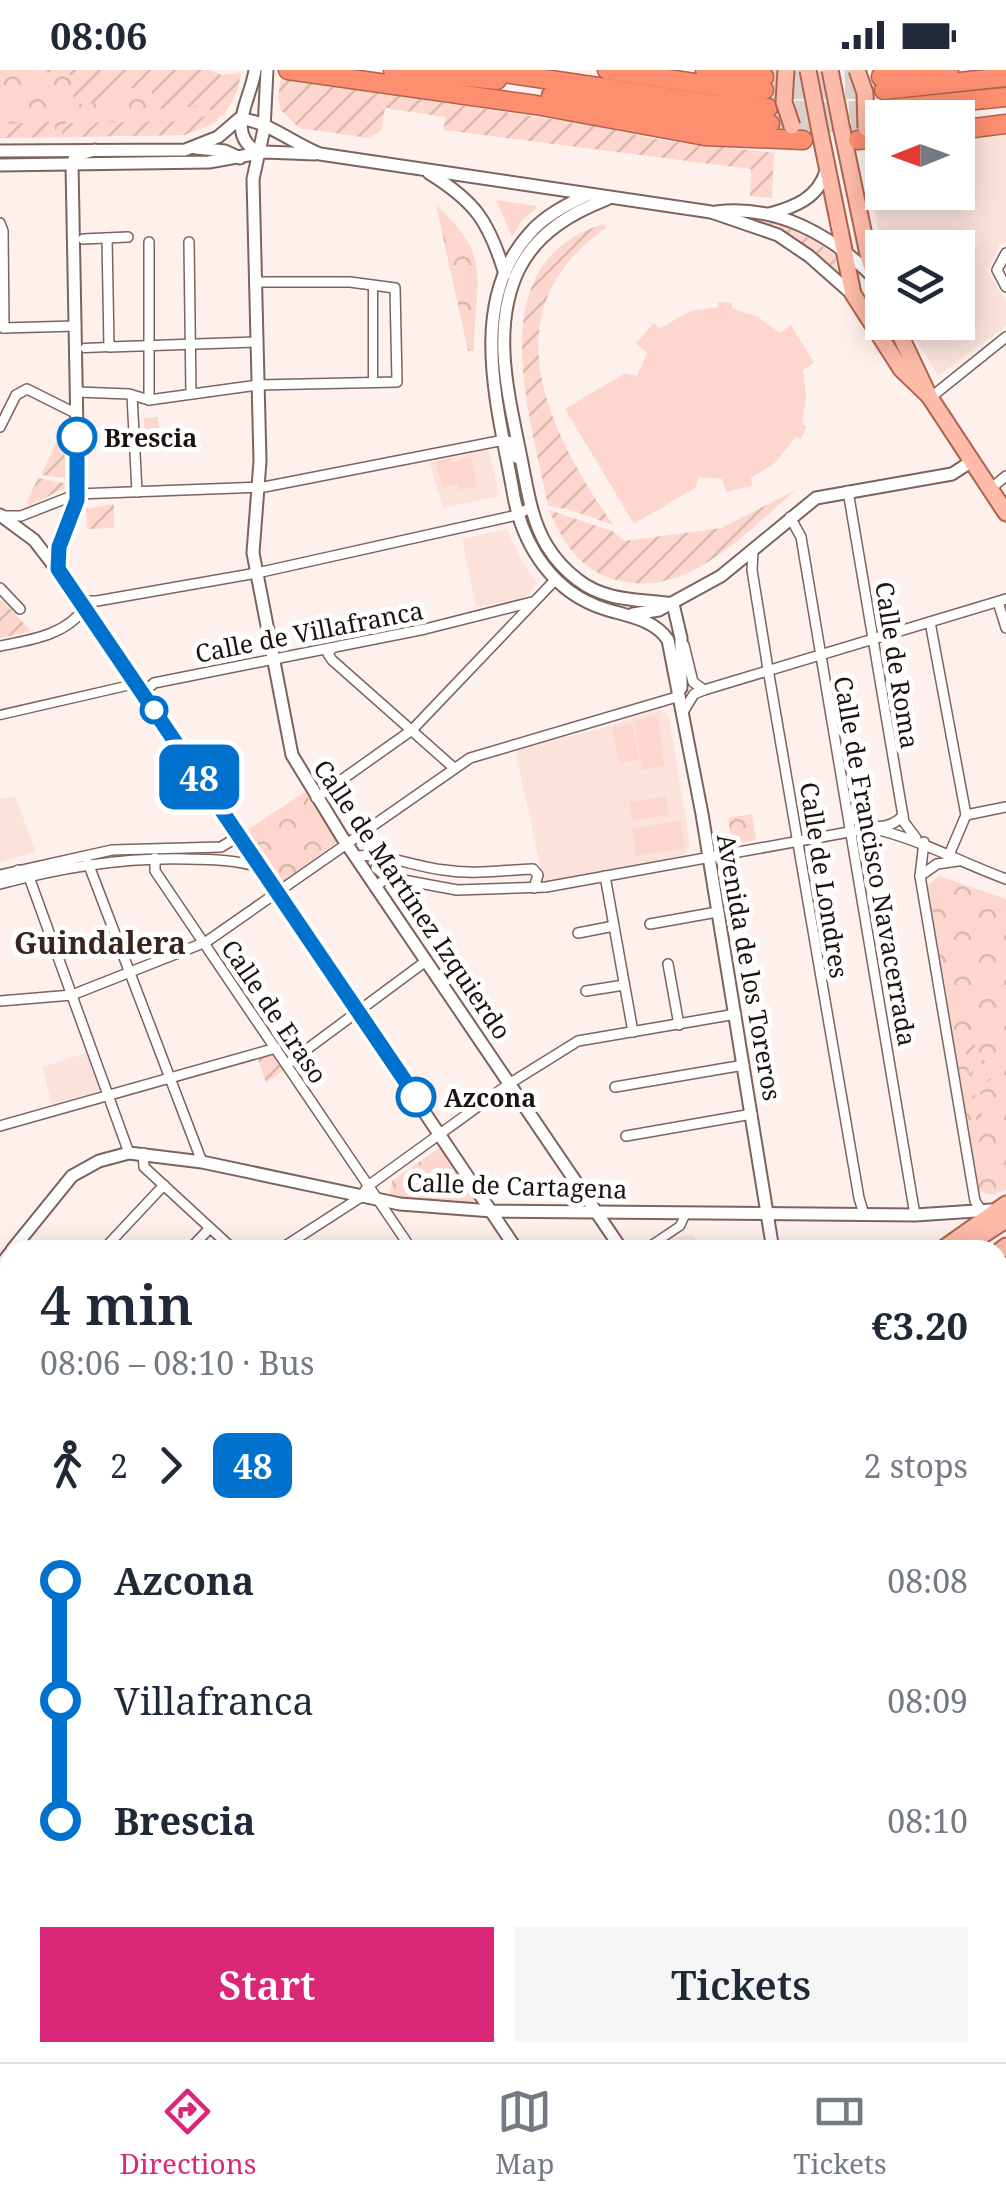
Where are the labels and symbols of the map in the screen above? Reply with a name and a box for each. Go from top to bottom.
north arrow [865,100,975,210]
marker: Brescia [58,418,96,456]
place label: Brescia [104,420,197,454]
street label: Calle de Roma [868,579,928,751]
street label: Calle de Villafranca [192,592,426,670]
street label: Calle de Francisco Navacerrada [827,673,925,1049]
unlabelled marker [141,697,167,723]
line badge: 48 [154,744,244,810]
street label: Calle de Martínez Izquierdo [306,752,520,1046]
street label: Calle de Londres [793,780,857,980]
street label: Avenida de los Toreros [710,831,790,1103]
district label: Guindalera [14,922,186,963]
street label: Calle de Eraso [214,932,336,1090]
marker: Azcona [397,1078,435,1116]
place label: Azcona [444,1080,536,1114]
street label: Calle de Cartagena [406,1164,628,1206]

